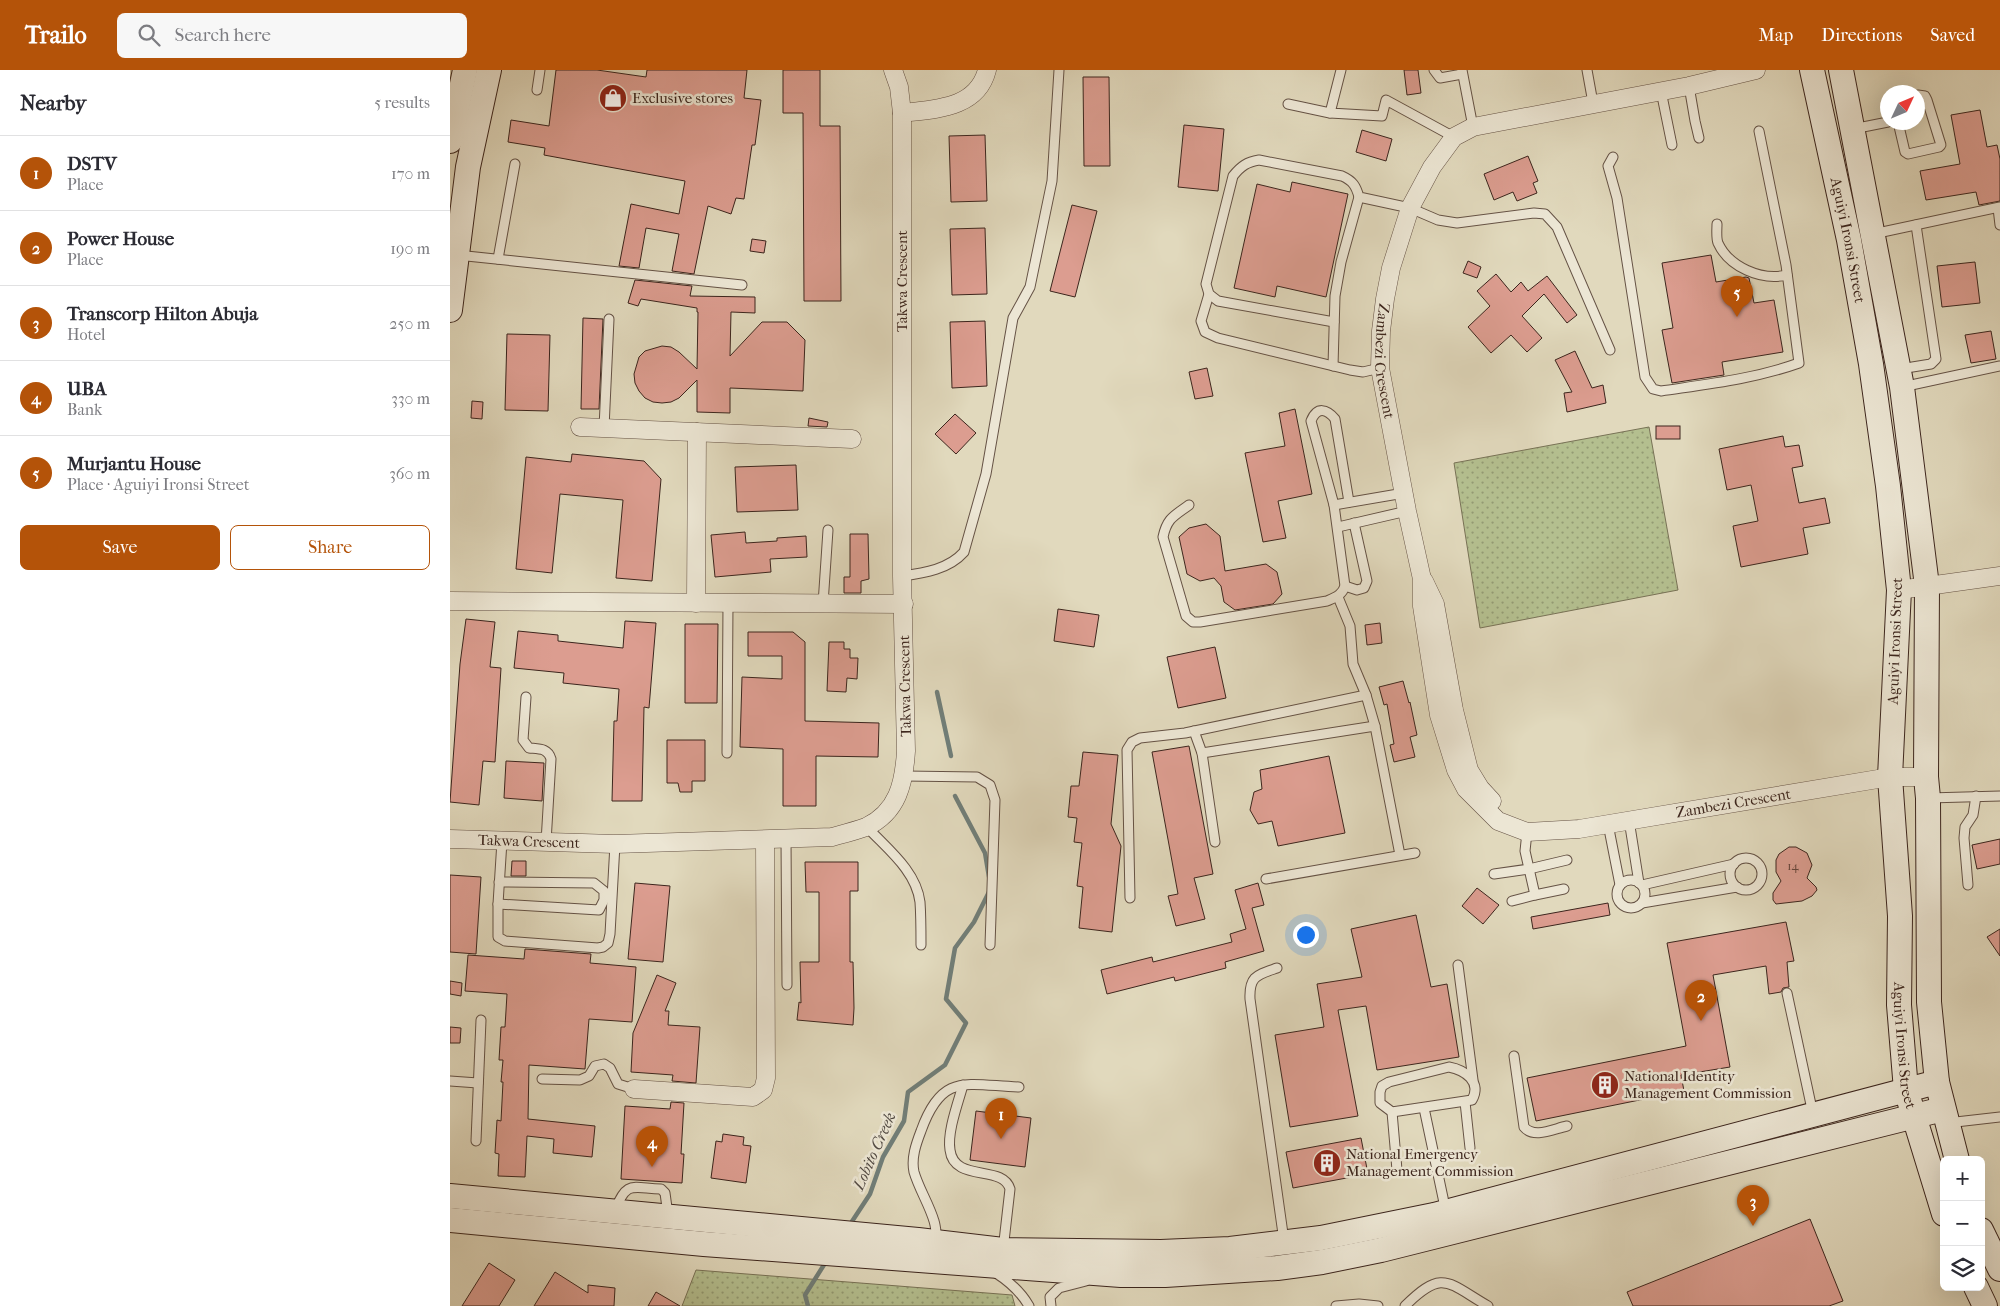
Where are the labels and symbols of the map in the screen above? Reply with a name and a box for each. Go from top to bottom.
shop icon: Exclusive stores [598,83,628,113]
north arrow [1880,85,1925,130]
place label: Exclusive stores [632,89,733,107]
street label: Aguiyi Ironsi Street [1826,175,1869,305]
street label: Takwa Crescent [893,229,911,332]
pin: 5 [1721,276,1753,317]
street label: Zambezi Crescent [1371,302,1399,421]
street label: Aguiyi Ironsi Street [1884,576,1906,706]
street label: Takwa Crescent [895,634,915,737]
street label: Zambezi Crescent [1674,785,1793,822]
street label: Takwa Crescent [478,831,581,852]
house number: 14 [1787,859,1800,873]
your location [1293,922,1319,948]
pin: 2 [1685,980,1717,1021]
street label: Aguiyi Ironsi Street [1890,981,1920,1112]
place label: National Identity Management Commission [1624,1067,1792,1102]
building icon: National Identity Management Commission [1590,1070,1620,1100]
pin: 1 [985,1098,1017,1139]
water label: Lobito Creek [848,1109,900,1194]
pin: 4 [636,1126,668,1167]
place label: National Emergency Management Commission [1346,1145,1514,1180]
building icon: National Emergency Management Commission [1312,1148,1342,1178]
pin: 3 [1737,1185,1769,1226]

